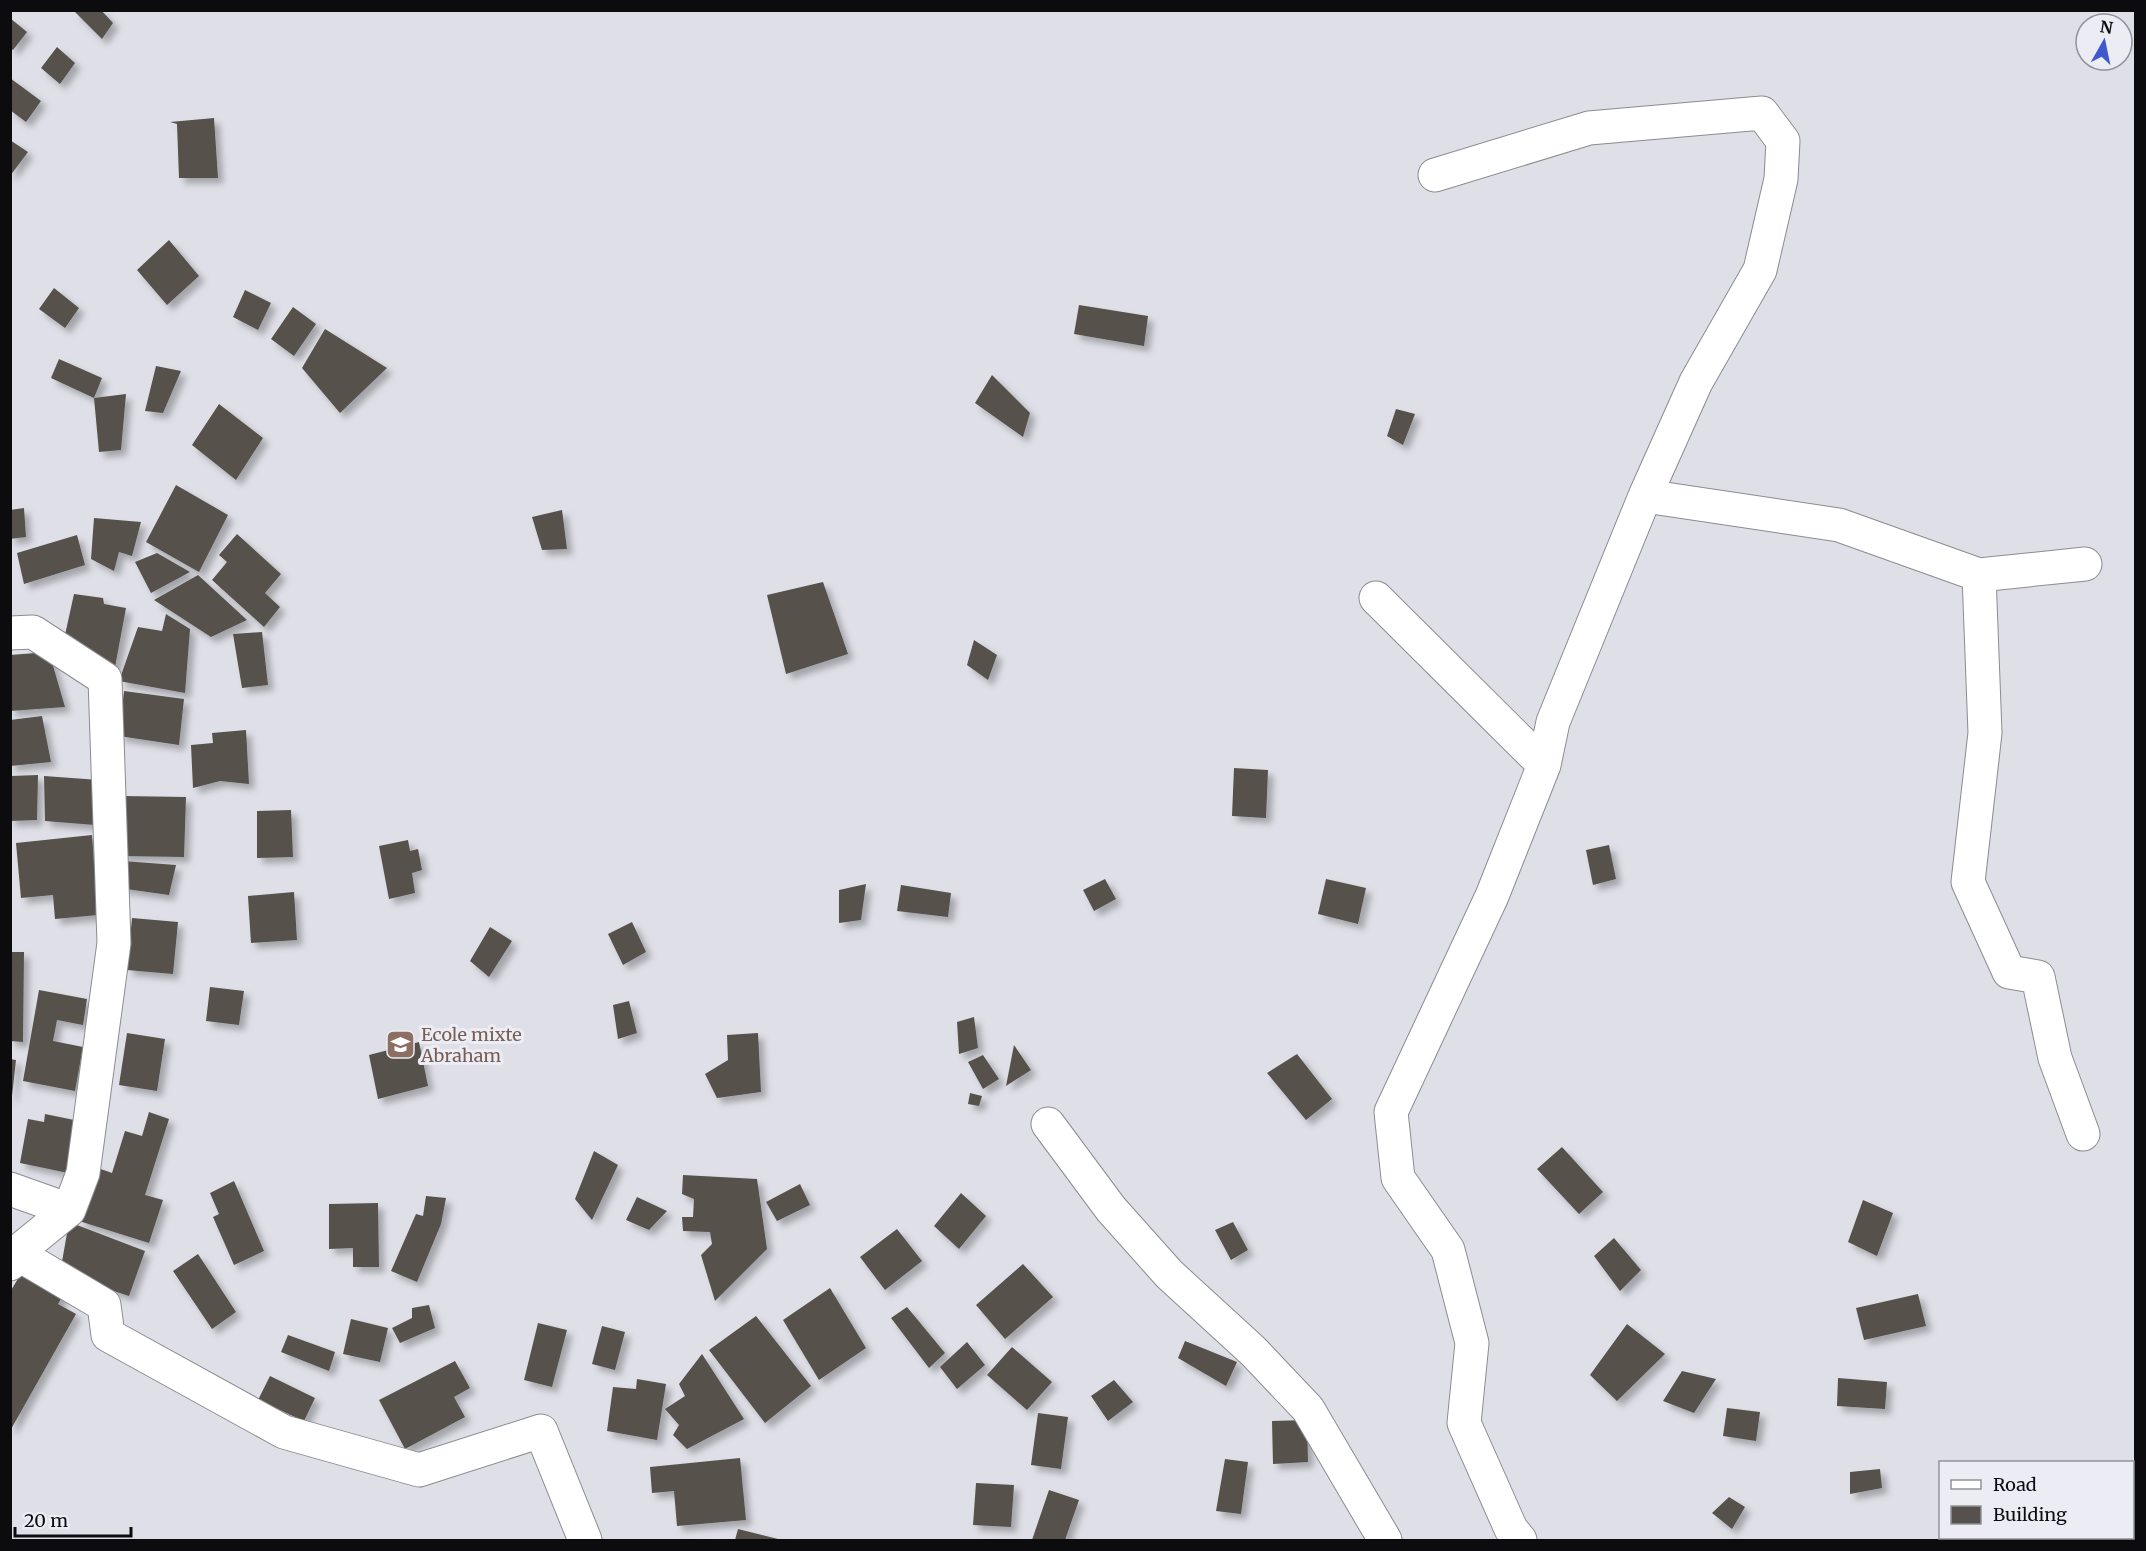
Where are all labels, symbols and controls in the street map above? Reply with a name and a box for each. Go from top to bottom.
north arrow [2074,12,2134,72]
text: N [2099,16,2115,38]
place label: Ecole mixte Abraham [420,1023,522,1067]
school or university icon: Ecole mixte Abraham [384,1029,416,1061]
legend [1939,1461,2134,1539]
text: Road [1993,1473,2037,1496]
scale bar [15,1500,130,1538]
text: Building [1993,1503,2067,1526]
text: 20 m [24,1509,68,1532]

